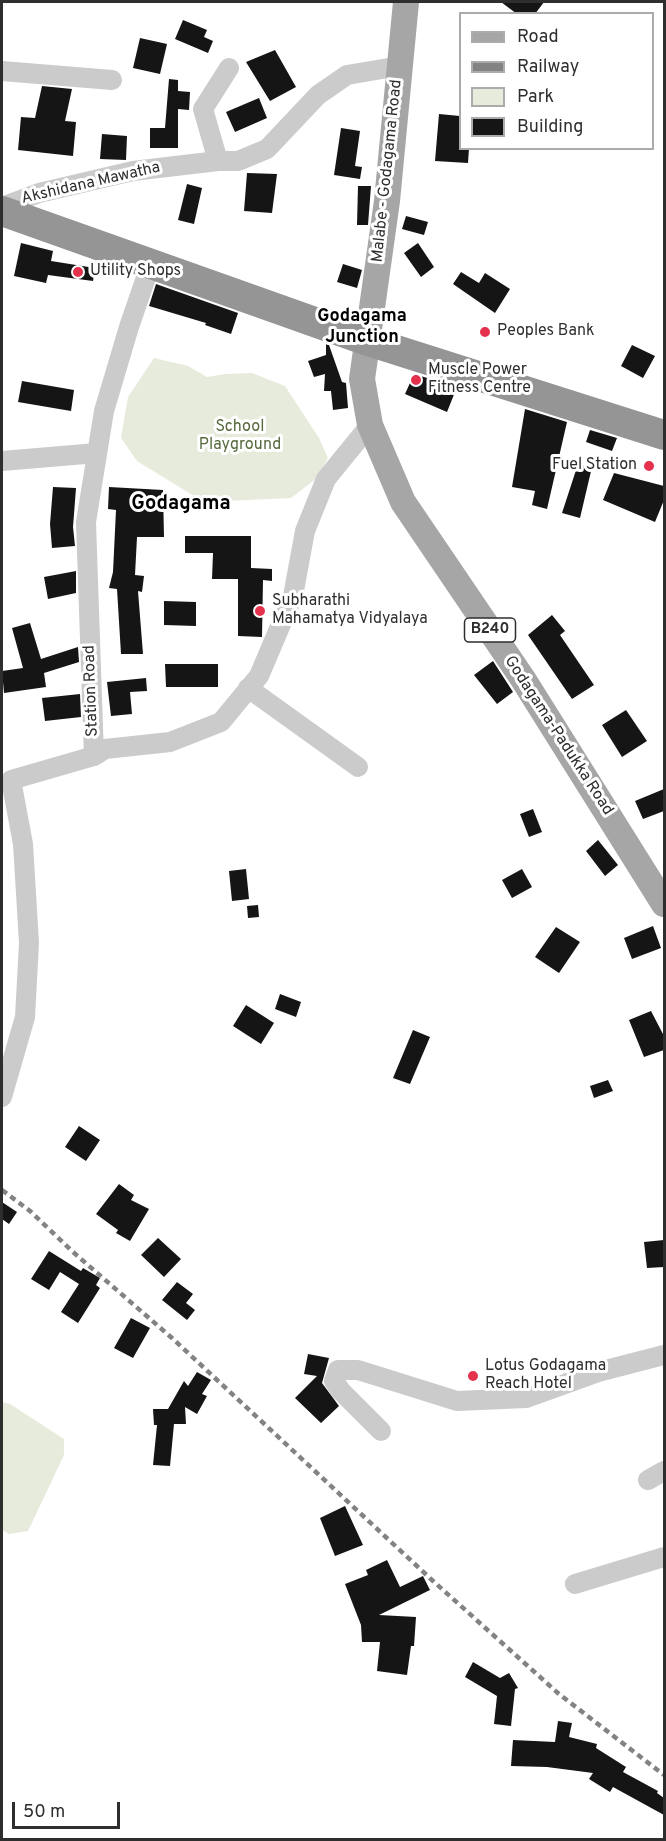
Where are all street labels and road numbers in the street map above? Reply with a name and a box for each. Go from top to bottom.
street label: Malabe - Godagama Road [369,79,407,263]
street label: Akshidana Mawatha [20,159,162,209]
road number: B240 [464,618,516,642]
street label: Station Road [81,645,103,737]
street label: Godagama-Padukka Road [499,653,617,819]

